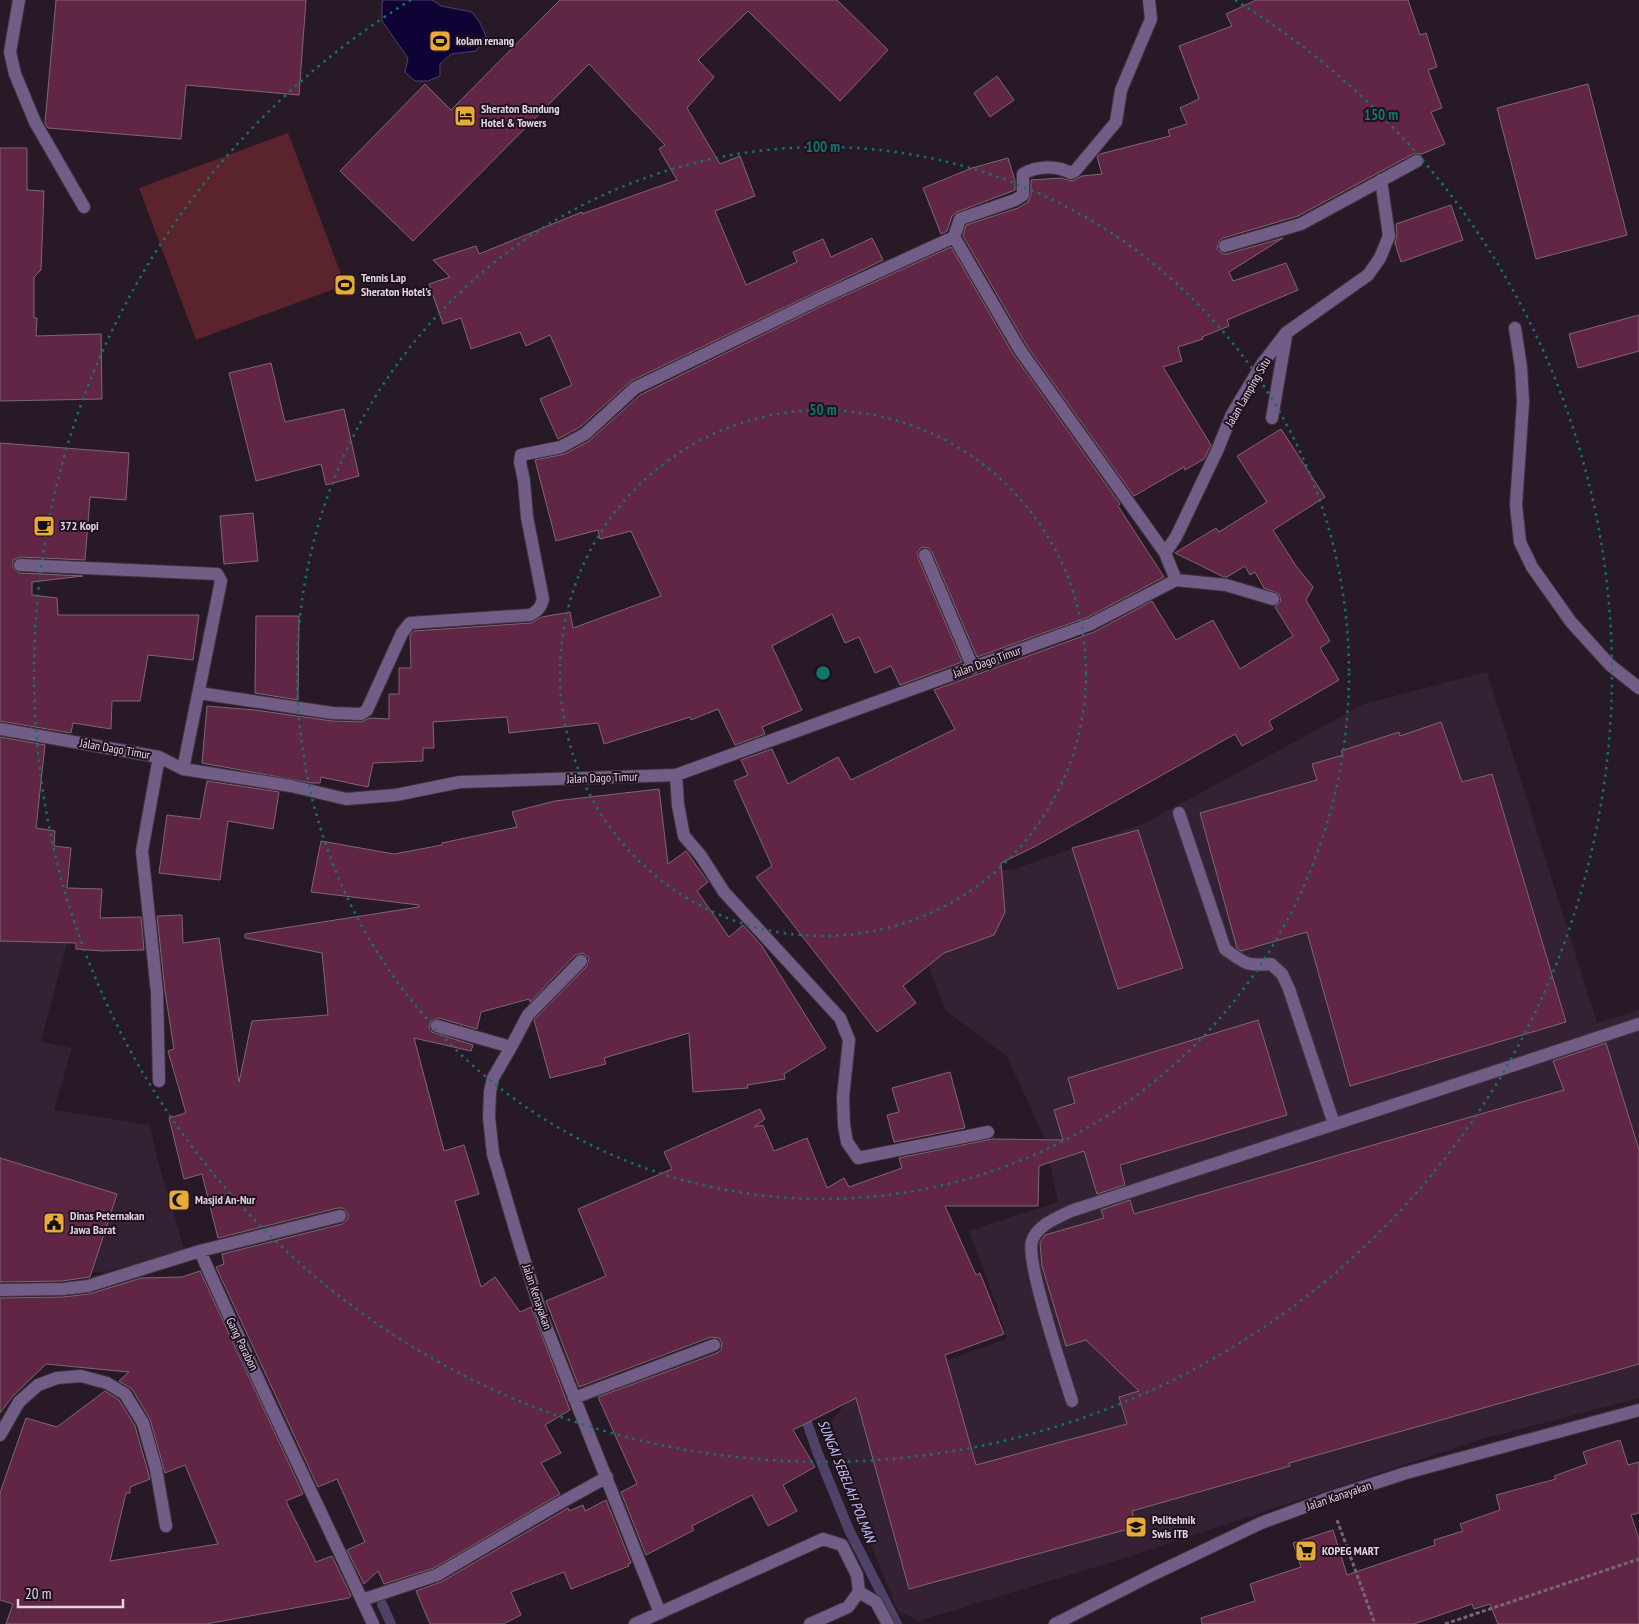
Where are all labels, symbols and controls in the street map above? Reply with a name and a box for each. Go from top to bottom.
sports icon: kolam renang [428,29,452,53]
place label: kolam renang [456,33,514,48]
place label: Sheraton Bandung Hotel & Towers [481,101,560,130]
hotel icon: Sheraton Bandung Hotel & Towers [453,104,477,128]
text: 150 m [1364,105,1398,124]
text: 100 m [806,137,840,156]
place label: Tennis Lap Sheraton Hotel's [361,270,431,299]
sports icon: Tennis Lap Sheraton Hotel's [333,273,357,297]
street label: Jalan Lamping Situ [1221,354,1273,430]
text: 50 m [809,400,837,419]
cafe icon: 372 Kopi [32,514,56,538]
place label: 372 Kopi [60,518,99,533]
street label: Jalan Dago Timur [950,642,1023,681]
centre of rings [814,664,832,682]
street label: Jalan Dago Timur [78,735,152,762]
street label: Jalan Dago Timur [565,769,638,786]
mosque icon: Masjid An-Nur [167,1188,191,1212]
place label: Masjid An-Nur [195,1192,256,1207]
place label: Dinas Peternakan Jawa Barat [69,1208,144,1237]
public building icon: Dinas Peternakan Jawa Barat [42,1211,66,1235]
street label: Jalan Kenayakan [519,1261,556,1331]
street label: Gang Parabon [223,1315,262,1373]
water label: SUNGAI SEBELAH POLMAN [814,1417,881,1547]
street label: Jalan Kanayakan [1303,1477,1373,1514]
place label: Politehnik Swis ITB [1152,1512,1195,1541]
school or university icon: Politehnik Swis ITB [1124,1515,1148,1539]
supermarket icon: KOPEG MART [1294,1539,1318,1563]
place label: KOPEG MART [1322,1543,1379,1558]
scale bar [18,1576,122,1608]
text: 20 m [25,1584,51,1603]

